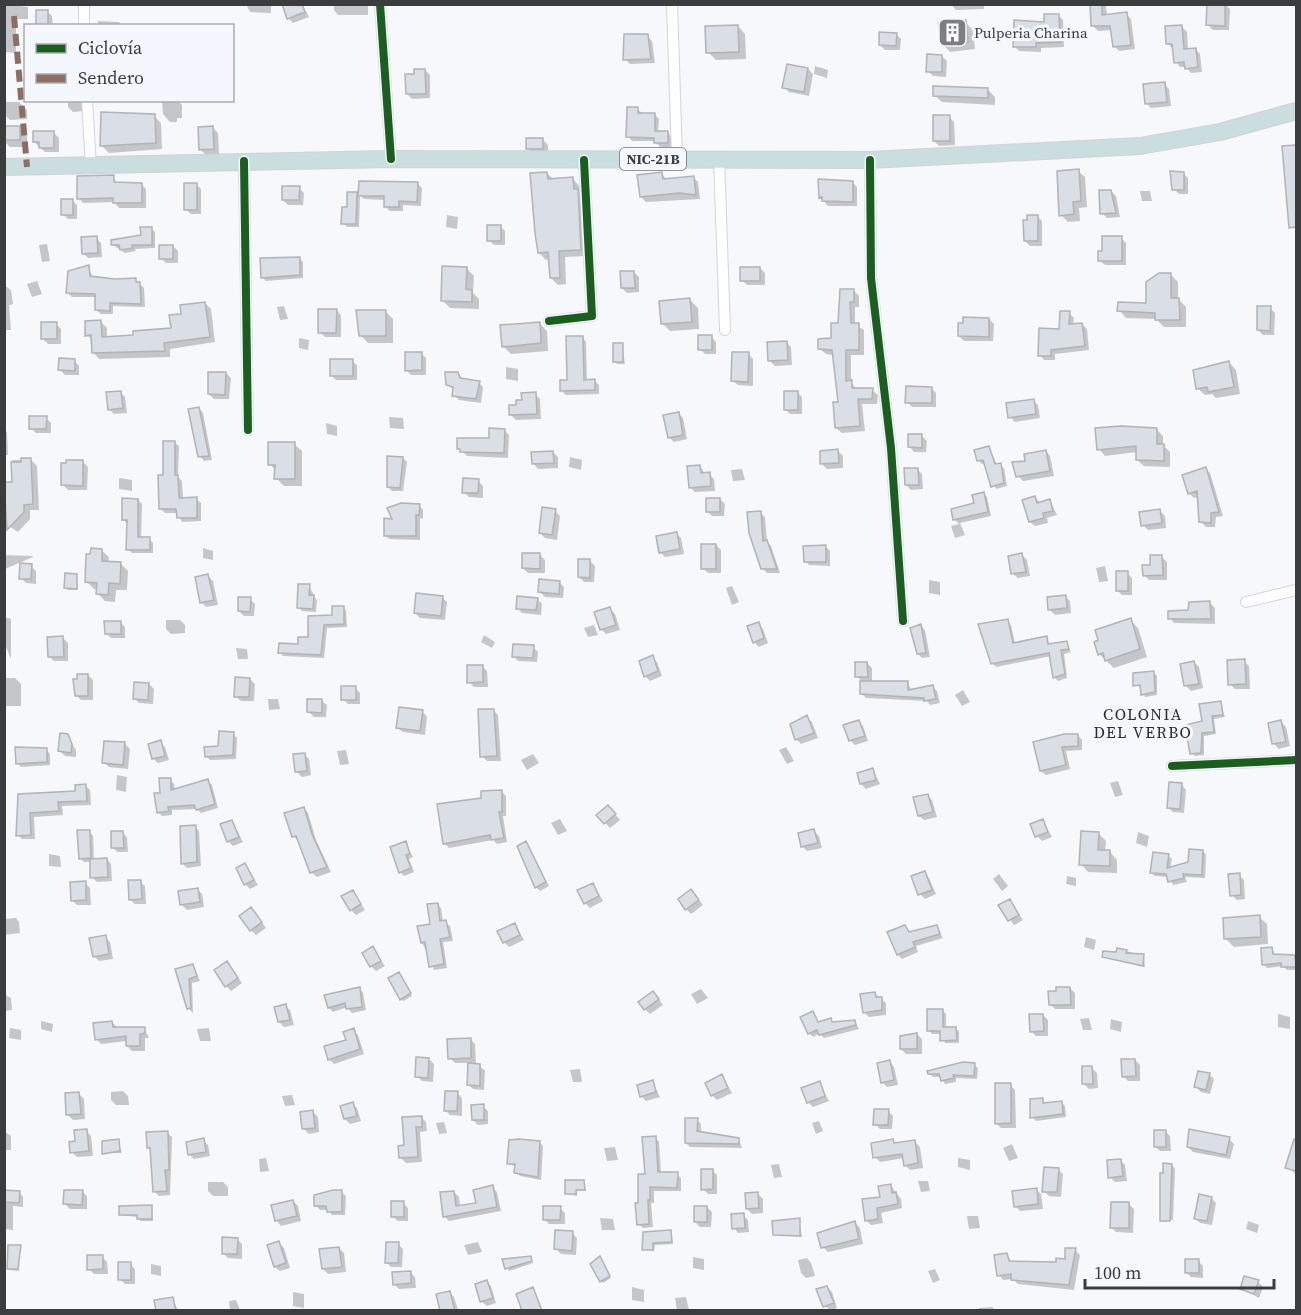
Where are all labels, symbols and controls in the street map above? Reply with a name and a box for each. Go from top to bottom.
building icon: Pulperia Charina [937,16,969,48]
place label: Pulperia Charina [974,22,1088,43]
legend [24,24,234,102]
text: Ciclovía [78,35,143,60]
text: Sendero [78,65,144,90]
road number: NIC-21B [620,148,686,170]
district label: COLONIA DEL VERBO [1094,703,1192,743]
scale bar [1085,1252,1274,1290]
text: 100 m [1094,1260,1141,1285]

